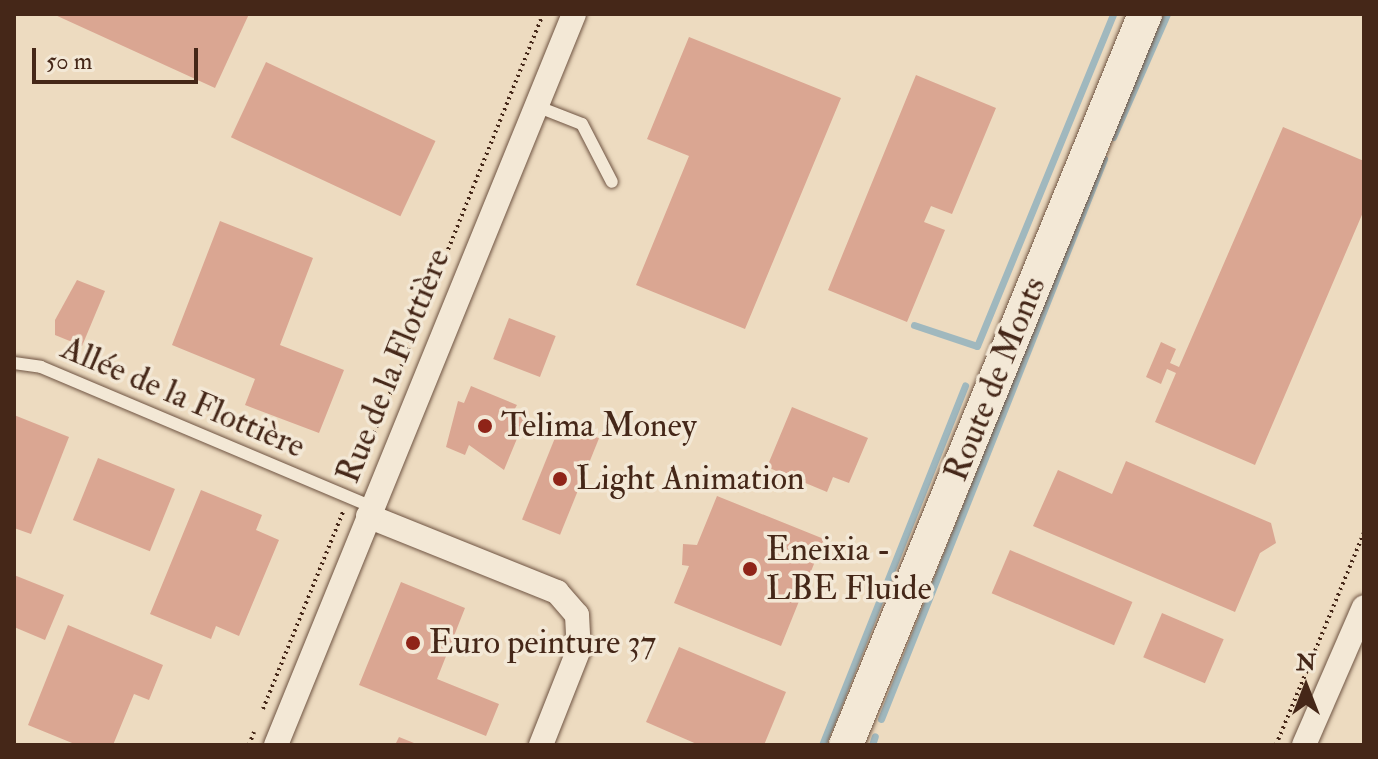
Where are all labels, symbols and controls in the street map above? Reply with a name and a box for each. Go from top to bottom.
scale bar [36,32,202,82]
text: 50 m [46,46,92,77]
street label: Rue de la Flottière [327,243,459,489]
street label: Route de Monts [935,271,1055,487]
street label: Allée de la Flottière [55,327,311,467]
place label: Telima Money [501,406,697,446]
marker: Telima Money [476,417,494,435]
place label: Light Animation [576,459,805,499]
marker: Light Animation [551,470,569,488]
place label: Eneixia - LBE Fluide [766,529,932,608]
marker: Eneixia - LBE Fluide [741,560,759,578]
place label: Euro peinture 37 [429,623,656,663]
marker: Euro peinture 37 [404,634,422,652]
north arrow [1266,647,1346,727]
text: N [1296,649,1316,677]

